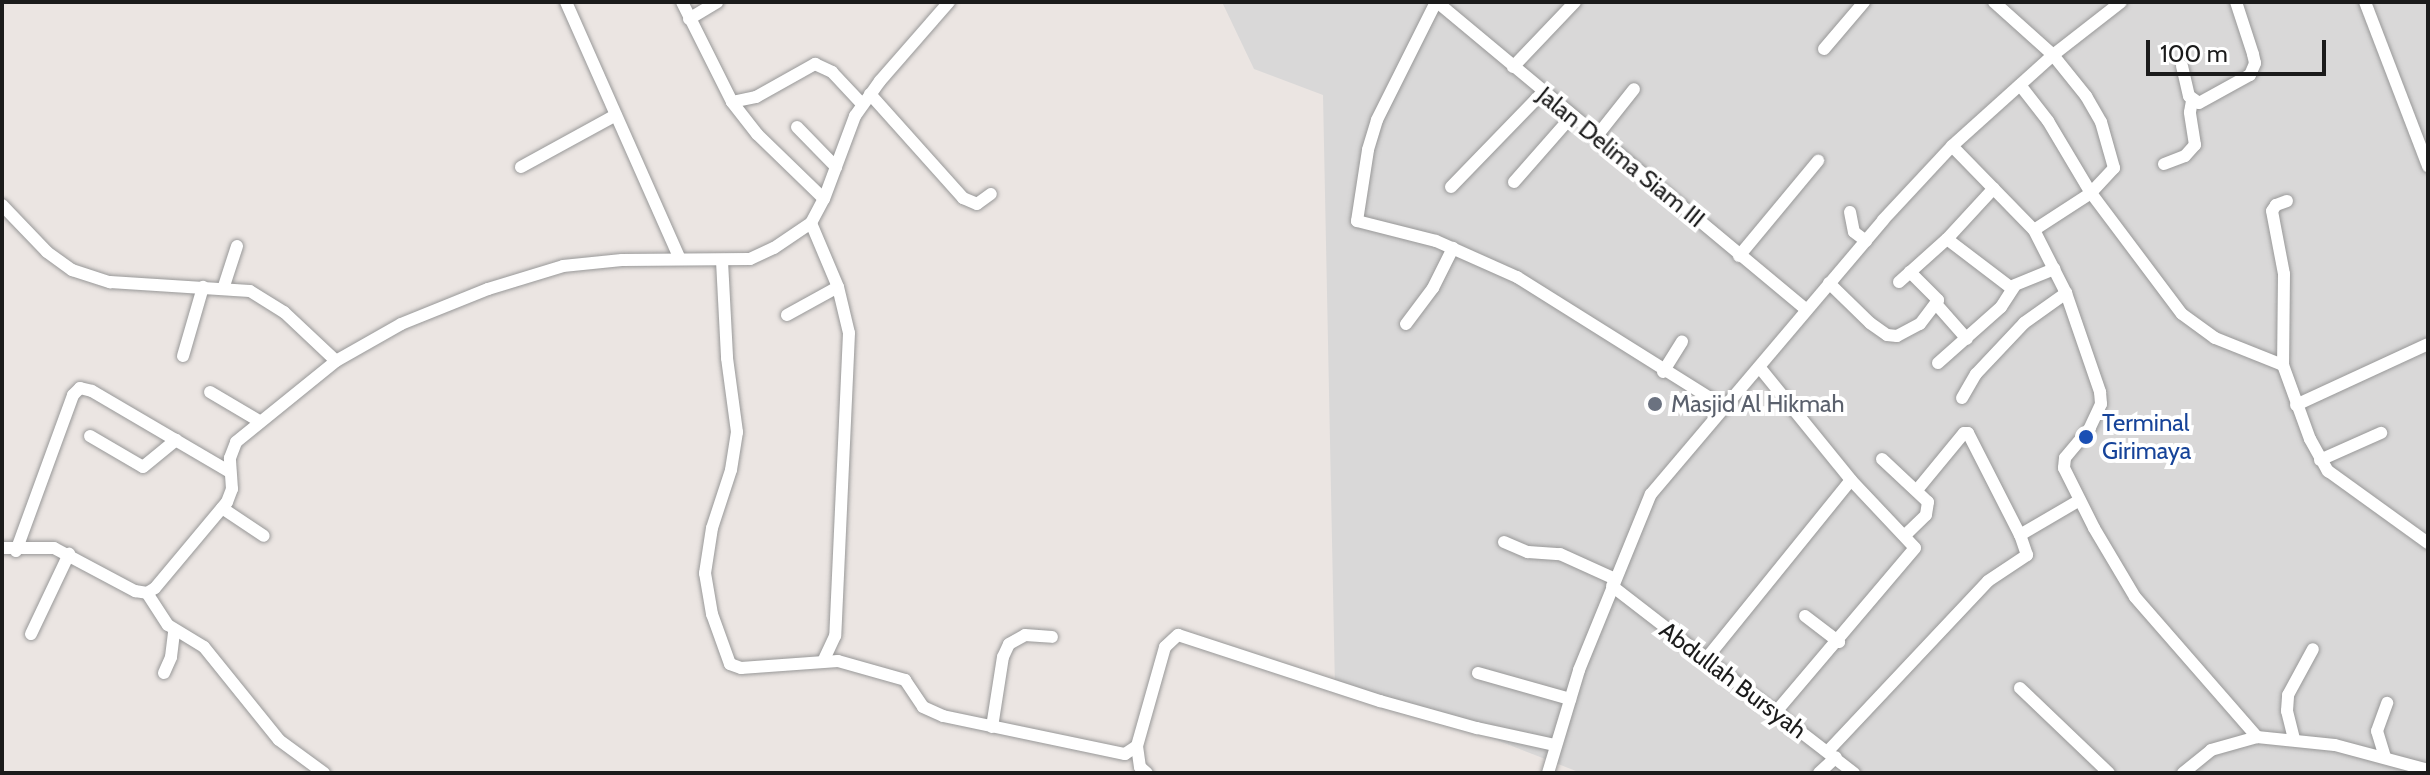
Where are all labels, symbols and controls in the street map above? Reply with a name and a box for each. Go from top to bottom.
scale bar [2150,24,2330,74]
text: 100 m [2160,39,2228,68]
street label: Jalan Delima Siam III [1532,81,1710,233]
place label: Masjid Al Hikmah [1671,390,1845,418]
marker: Masjid Al Hikmah [1646,395,1664,413]
place label: Terminal Girimaya [2102,409,2191,465]
marker: Terminal Girimaya [2077,428,2095,446]
street label: Abdullah Bursyah [1654,616,1812,744]

